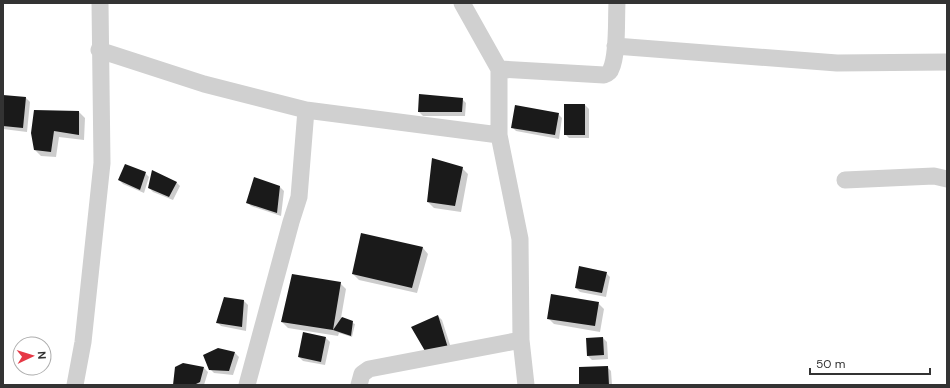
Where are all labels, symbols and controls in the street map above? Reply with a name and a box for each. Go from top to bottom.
north arrow [12,336,52,376]
scale bar [810,350,930,376]
text: N [35,351,49,360]
text: 50 m [816,356,845,372]

